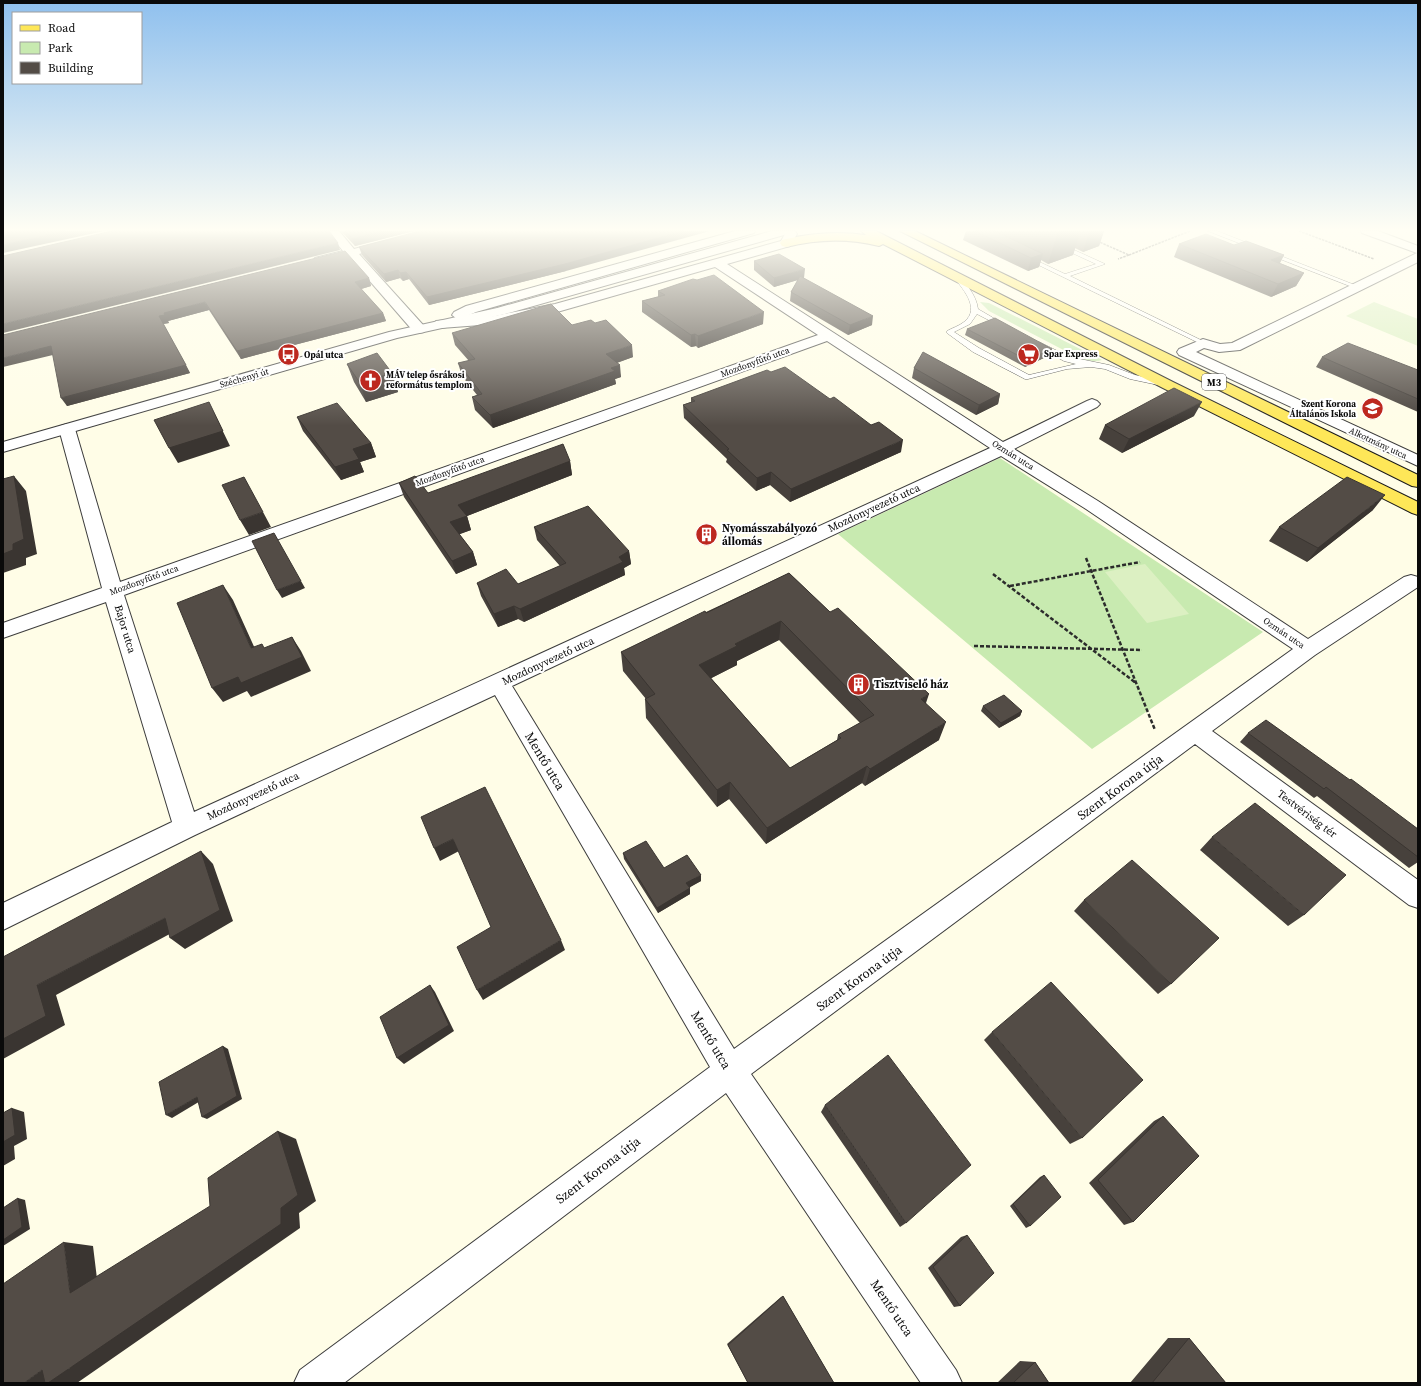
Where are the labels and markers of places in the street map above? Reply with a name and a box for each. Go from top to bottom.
supermarket icon: Spar Express [1016,341,1042,367]
bus stop icon: Opál utca [275,342,301,368]
place label: Spar Express [1044,348,1098,360]
place label: Opál utca [304,349,344,361]
church icon: MÁV telep ősrákosi református templom [358,367,384,393]
place label: MÁV telep ősrákosi református templom [386,369,472,391]
school or university icon: Szent Korona Általános Iskola [1359,396,1385,422]
place label: Szent Korona Általános Iskola [1290,398,1356,420]
building icon: Nyomásszabályozó állomás [693,521,719,547]
place label: Nyomásszabályozó állomás [722,521,817,549]
building icon: Tisztviselő ház [845,671,871,697]
place label: Tisztviselő ház [874,677,948,692]

